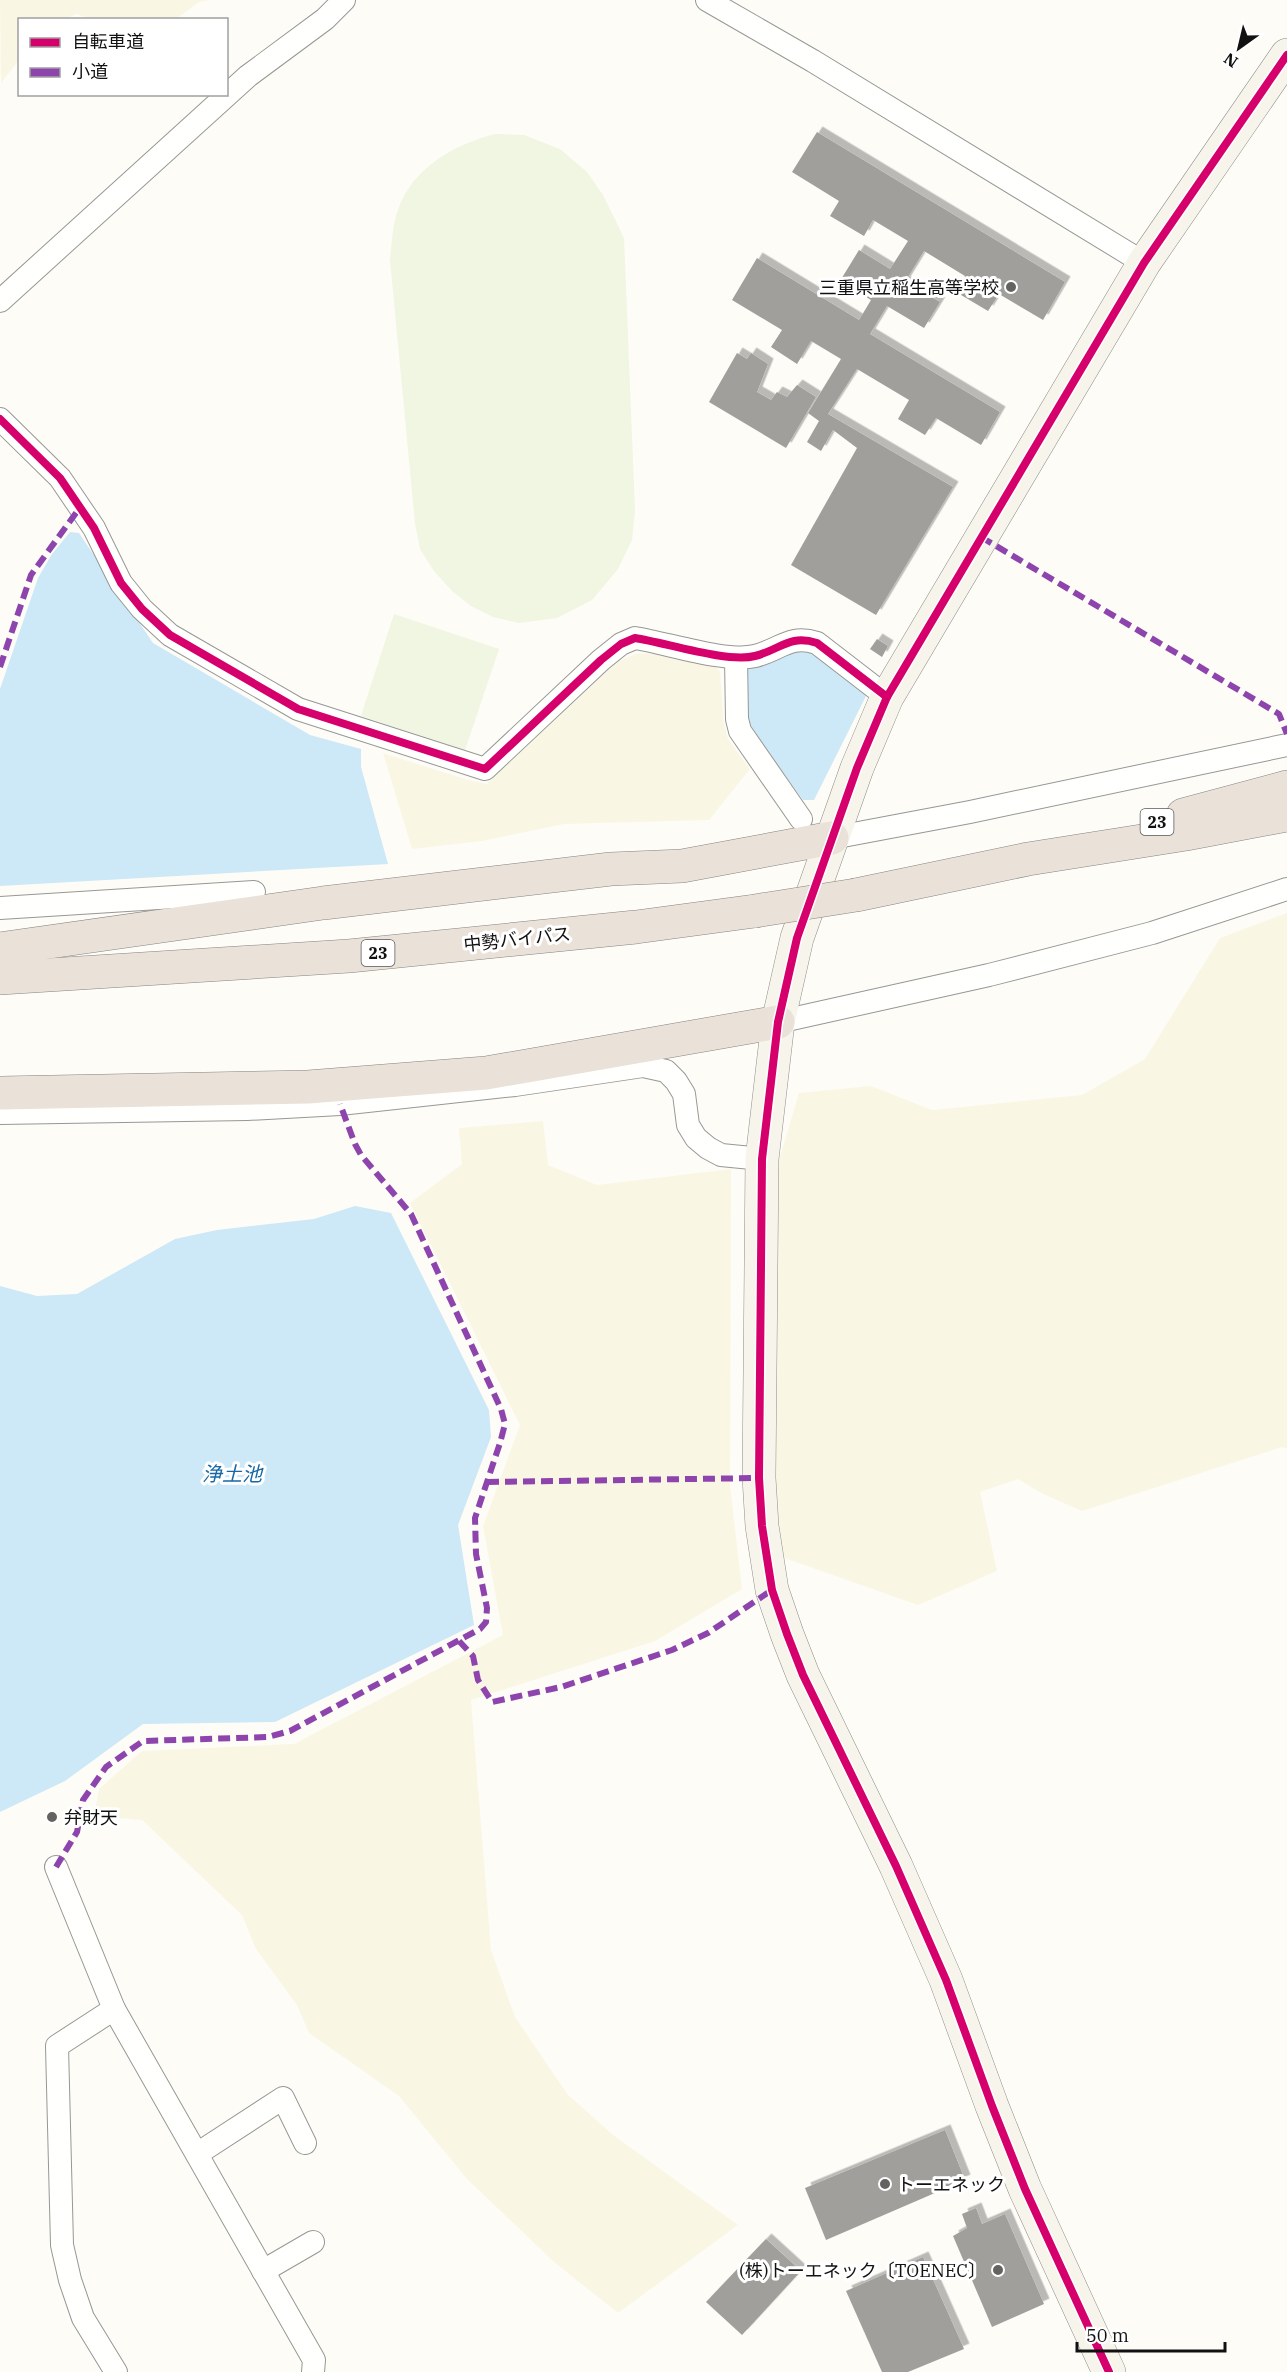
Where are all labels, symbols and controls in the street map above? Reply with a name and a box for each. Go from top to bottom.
legend [18,18,228,96]
north arrow [1209,18,1269,78]
text: 自転車道 [72,30,144,53]
text: N [1220,49,1241,72]
text: 小道 [72,60,108,83]
place label: 三重県立稲生高等学校 [819,276,999,299]
marker: 三重県立稲生高等学校 [1004,280,1018,294]
road number: 23 [1140,809,1174,835]
street label: 中勢バイパス [462,922,572,956]
road number: 23 [362,940,394,966]
water label: 浄土池 [202,1460,264,1487]
place label: 弁財天 [64,1806,118,1829]
marker: 弁財天 [45,1810,59,1824]
place label: トーエネック [897,2173,1005,2196]
marker: トーエネック [878,2177,892,2191]
place label: (株)トーエネック〔TOENEC〕 [739,2259,986,2282]
marker: (株)トーエネック〔TOENEC〕 [991,2263,1005,2277]
scale bar [1077,2315,1226,2353]
text: 50 m [1086,2324,1129,2347]

